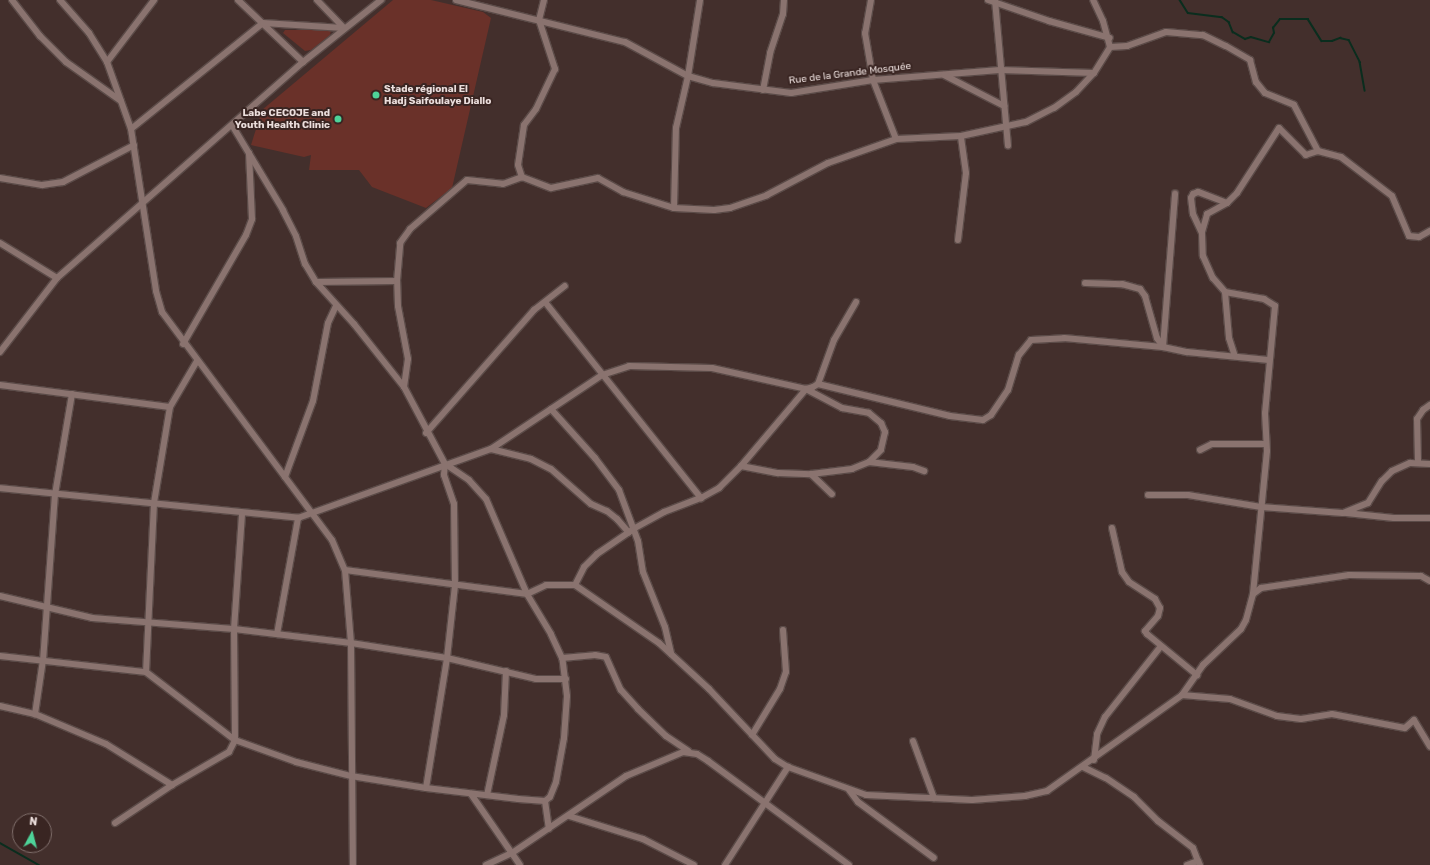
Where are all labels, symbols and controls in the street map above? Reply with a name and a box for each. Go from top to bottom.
street label: Rue de la Grande Mosquée [788,61,912,87]
place label: Stade régional El Hadj Saifoulaye Diallo [384,83,491,106]
marker: Stade régional El Hadj Saifoulaye Diallo [371,90,381,100]
place label: Labe CECOJE and Youth Health Clinic [235,107,330,130]
marker: Labe CECOJE and Youth Health Clinic [333,114,343,124]
north arrow [12,813,52,853]
text: N [29,815,38,829]

